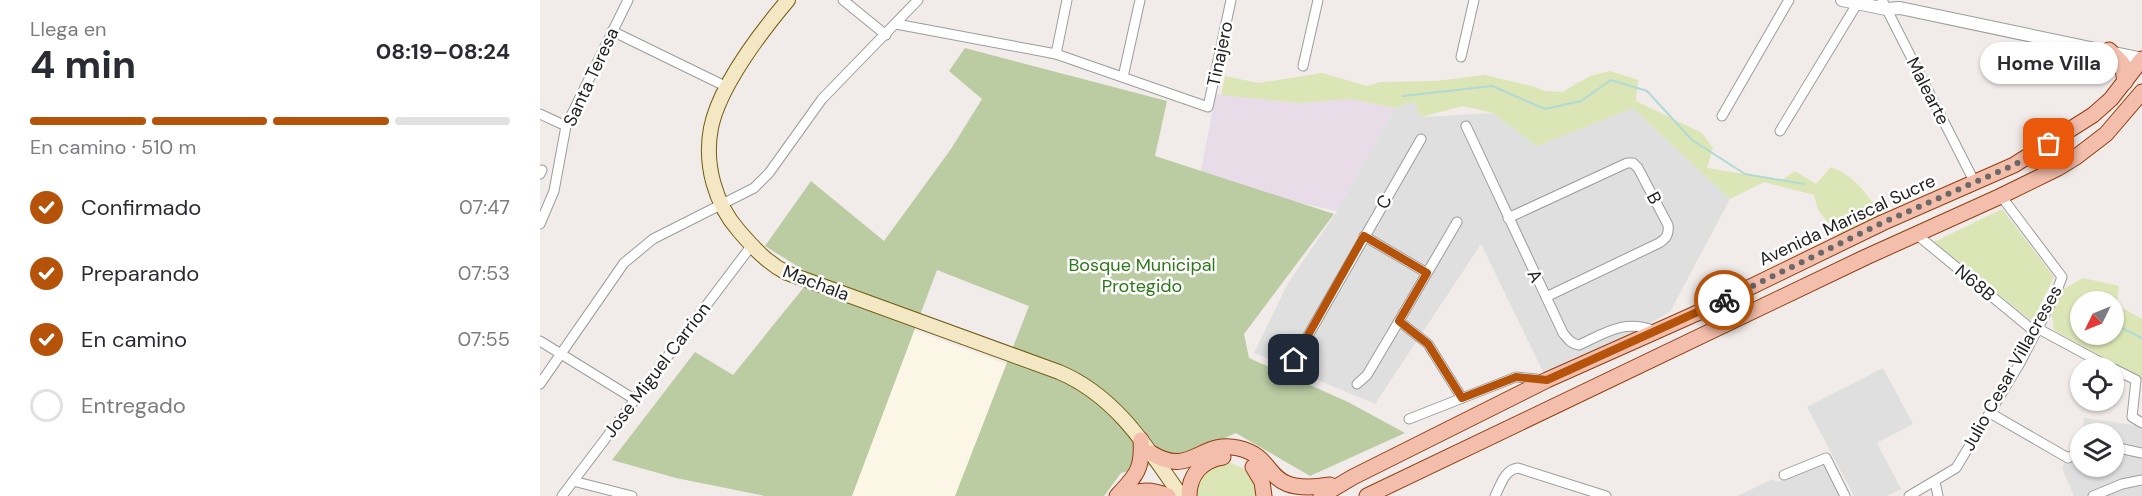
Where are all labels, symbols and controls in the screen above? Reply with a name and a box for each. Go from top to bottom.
text: Llega en [30,16,107,42]
street label: Tinajero [1201,19,1239,89]
street label: Santa Teresa [558,24,624,130]
text: 08:19–08:24 [376,37,510,66]
text: 4 min [30,39,136,90]
callout: Home Villa [1980,42,2118,84]
text: Home Villa [1997,50,2101,76]
street label: Malearte [1901,53,1955,129]
pin [2023,118,2074,169]
icon: bag [2032,127,2065,160]
text: En camino · 510 m [30,134,196,160]
street label: Avenida Mariscal Sucre [1755,169,1939,271]
street label: B [1641,188,1667,209]
street label: C [1370,190,1398,214]
icon: check [30,191,63,224]
text: Confirmado [81,193,201,222]
text: 07:47 [459,194,510,220]
park label: Bosque Municipal Protegido [1069,253,1215,298]
icon: check [30,257,63,290]
text: Preparando [81,259,199,288]
street label: Machala [779,259,853,307]
street label: N68B [1950,259,2000,307]
text: 07:53 [458,260,510,286]
street label: A [1522,265,1548,287]
courier [1694,270,1754,330]
street label: Julio Cesar Villacreses [1956,281,2068,455]
icon: bike [1708,284,1741,317]
north arrow [2070,291,2124,345]
map controls [2070,291,2124,477]
street label: Jose Miguel Carrion [598,297,716,443]
icon: check [30,323,63,356]
text: En camino [81,325,187,354]
text: 07:55 [457,326,510,352]
pin [1268,334,1319,385]
icon: home [1277,343,1310,376]
button: locate [2070,357,2124,411]
text: Entregado [81,391,186,420]
button: layers [2070,423,2124,477]

